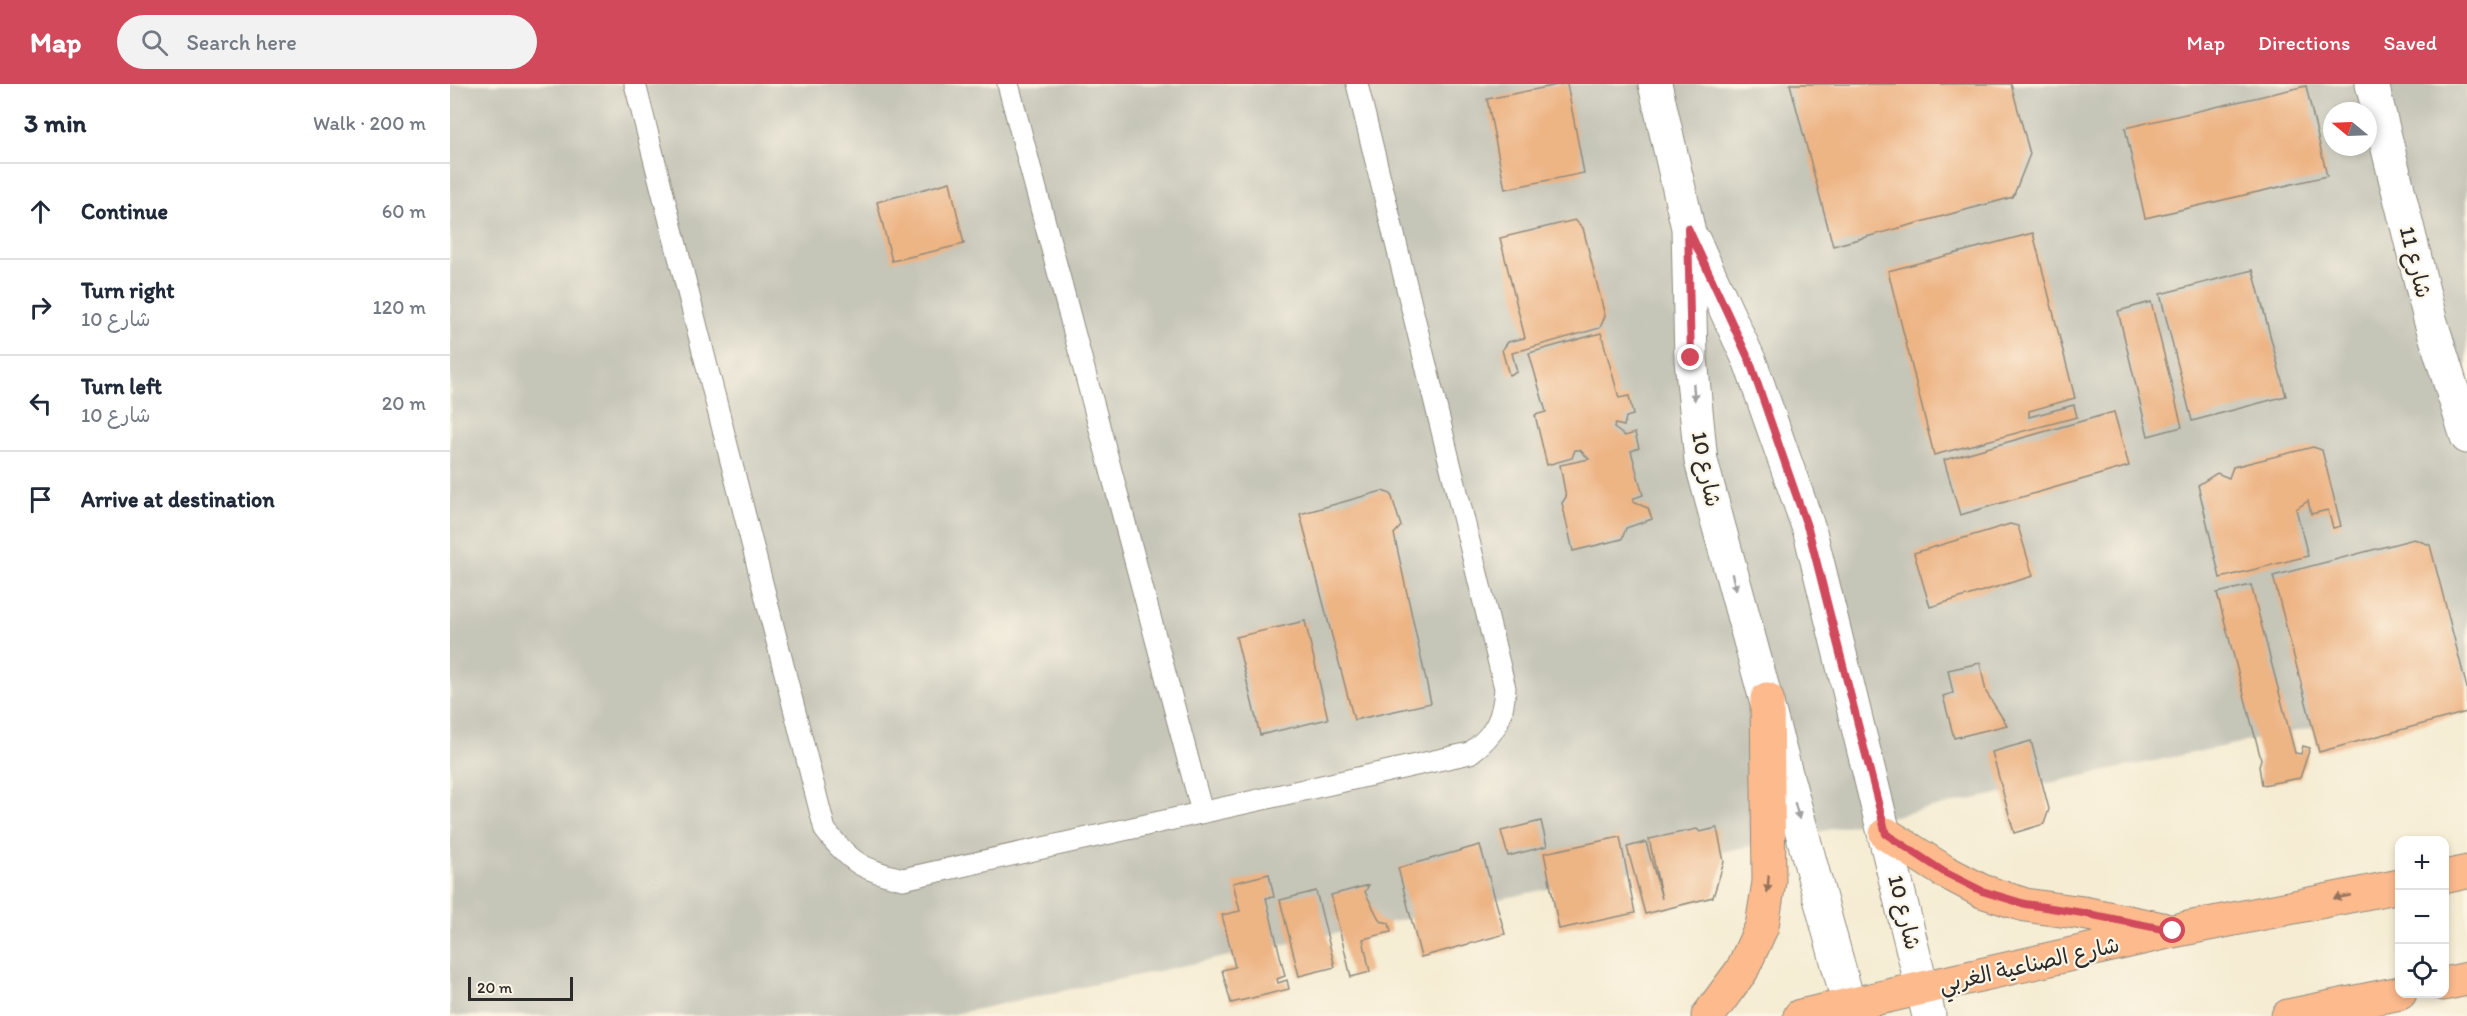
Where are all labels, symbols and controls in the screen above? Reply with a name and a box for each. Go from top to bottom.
search box [117,15,537,69]
text: Map [30,25,81,59]
icon: search [138,26,171,59]
text: Search here [186,29,297,56]
text: Map [2187,30,2225,55]
text: Directions [2258,30,2350,55]
text: Saved [2383,30,2437,55]
north arrow [2323,102,2377,156]
text: 3 min [24,107,86,139]
text: Walk · 200 m [313,111,426,135]
icon: ahead [24,195,57,228]
text: Continue [81,198,168,225]
text: 60 m [382,199,426,223]
street label: شارع 11 [2392,223,2437,301]
text: Turn right [81,277,175,304]
icon: right [24,291,57,324]
text: 120 m [373,295,426,319]
text: شارع 10 [81,307,150,331]
route end [1677,344,1703,370]
text: Turn left [81,373,162,400]
one-way arrow [1689,382,1699,401]
icon: left [24,387,57,420]
text: 20 m [382,391,426,415]
text: شارع 10 [81,403,150,427]
street label: شارع 10 [1684,429,1727,510]
icon: arrive [24,483,57,516]
text: Arrive at destination [81,486,275,513]
one-way arrow [1730,573,1739,591]
one-way arrow [1792,801,1802,820]
map controls [2395,836,2449,998]
button: + [2395,836,2449,890]
street label: شارع 10 [1880,872,1927,953]
one-way arrow [1763,874,1773,893]
button: − [2395,890,2449,944]
one-way arrow [2333,893,2351,903]
route start [2159,917,2185,943]
street label: شارع الصناعية الغربي [1936,931,2123,1004]
button: locate [2395,944,2449,998]
scale bar [468,974,573,1002]
text: 20 m [477,978,512,997]

